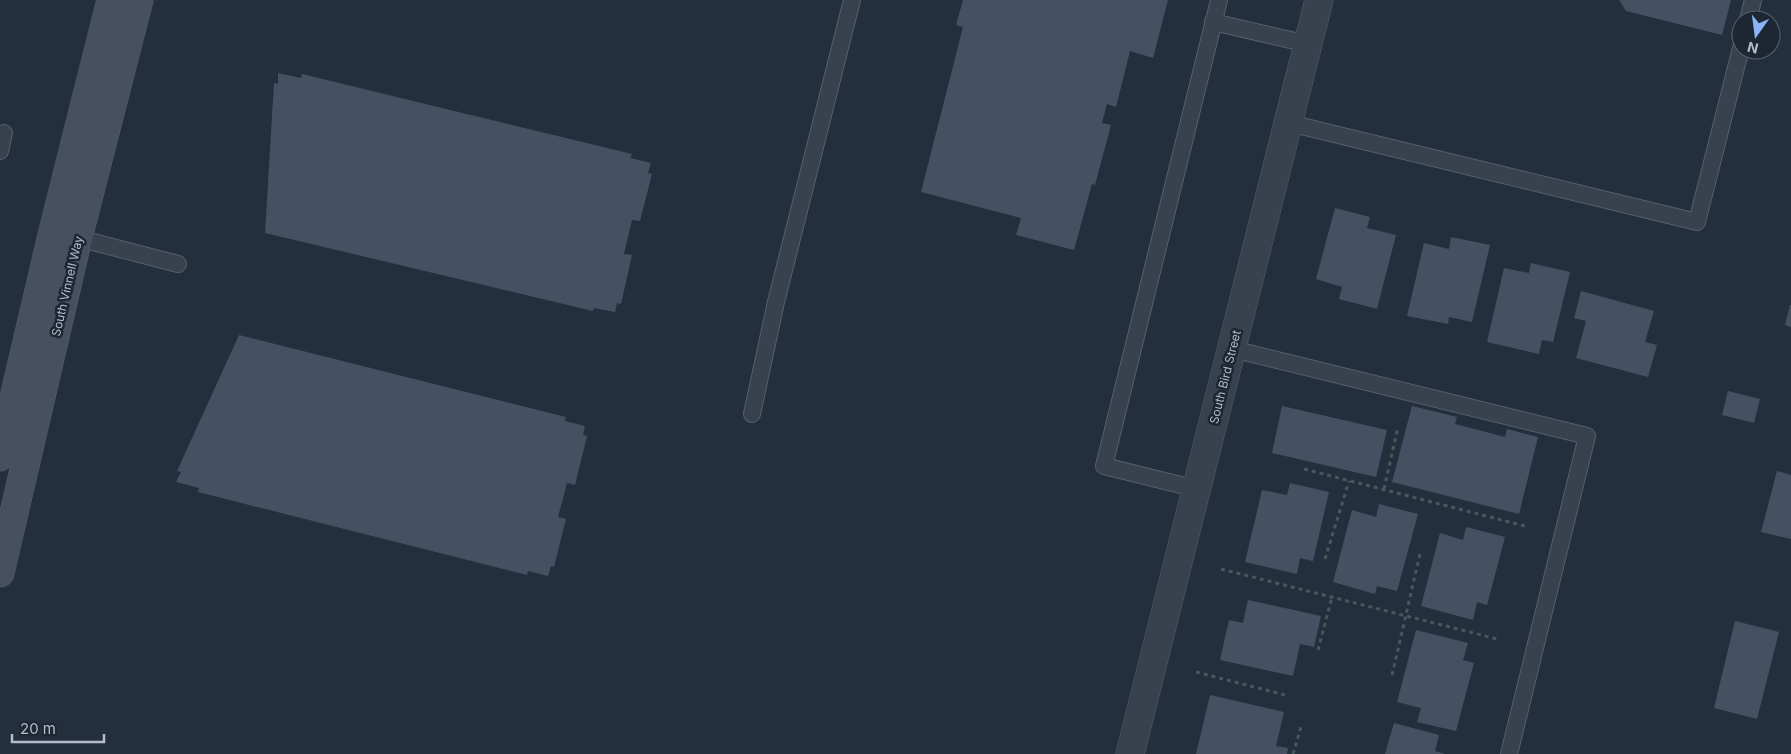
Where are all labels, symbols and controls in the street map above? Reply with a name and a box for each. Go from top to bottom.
north arrow [1731,10,1781,60]
text: N [1746,39,1760,58]
street label: South Vinnell Way [48,234,86,338]
street label: South Bird Street [1206,329,1244,425]
scale bar [12,712,105,744]
text: 20 m [20,719,56,738]

